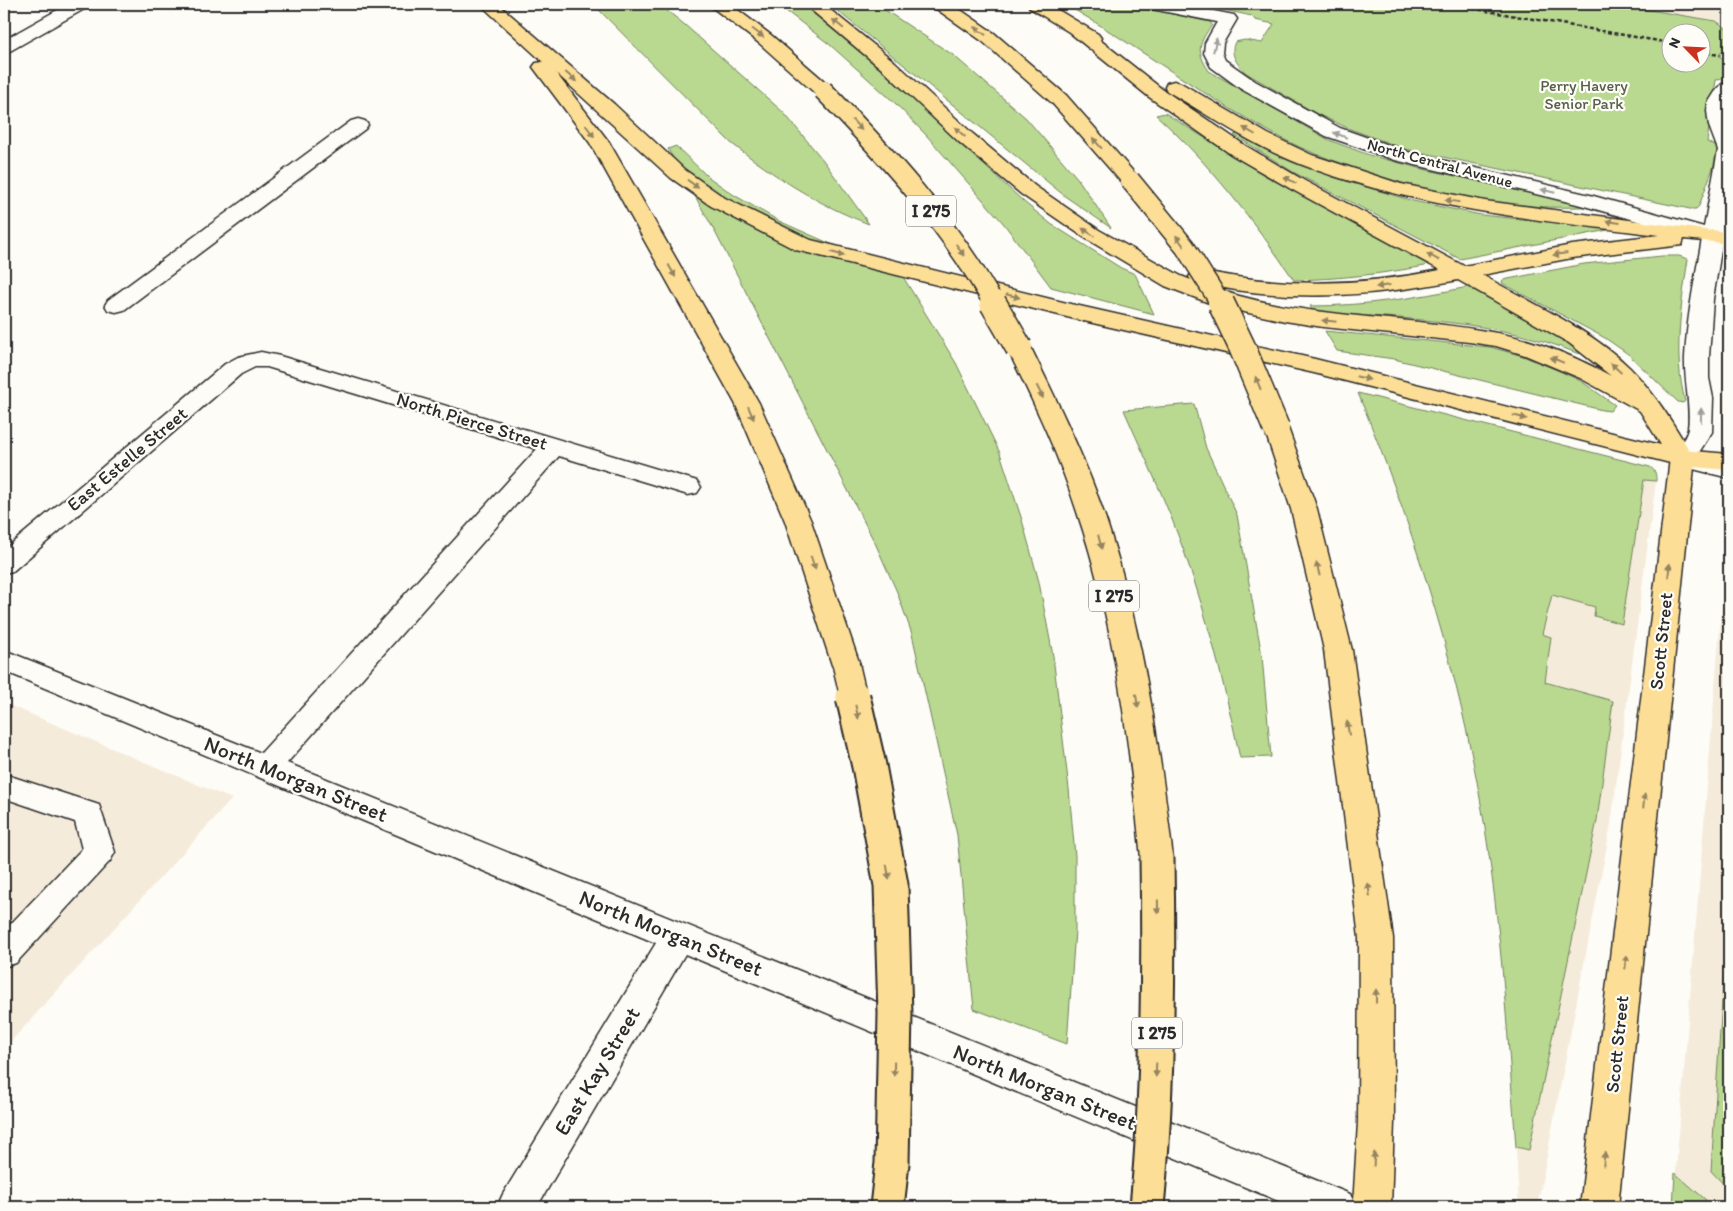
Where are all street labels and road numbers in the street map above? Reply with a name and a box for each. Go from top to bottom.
street label: North Central Avenue [1365,134,1515,192]
road number: I 275 [906,196,956,227]
street label: North Pierce Street [394,387,550,455]
street label: East Estelle Street [62,402,192,516]
road number: I 275 [1089,580,1139,612]
street label: Scott Street [1644,591,1678,691]
street label: North Morgan Street [200,730,392,828]
street label: North Morgan Street [575,884,767,982]
street label: Scott Street [1600,994,1634,1094]
street label: East Kay Street [548,1002,646,1140]
road number: I 275 [1132,1018,1182,1048]
street label: North Morgan Street [949,1038,1141,1136]

